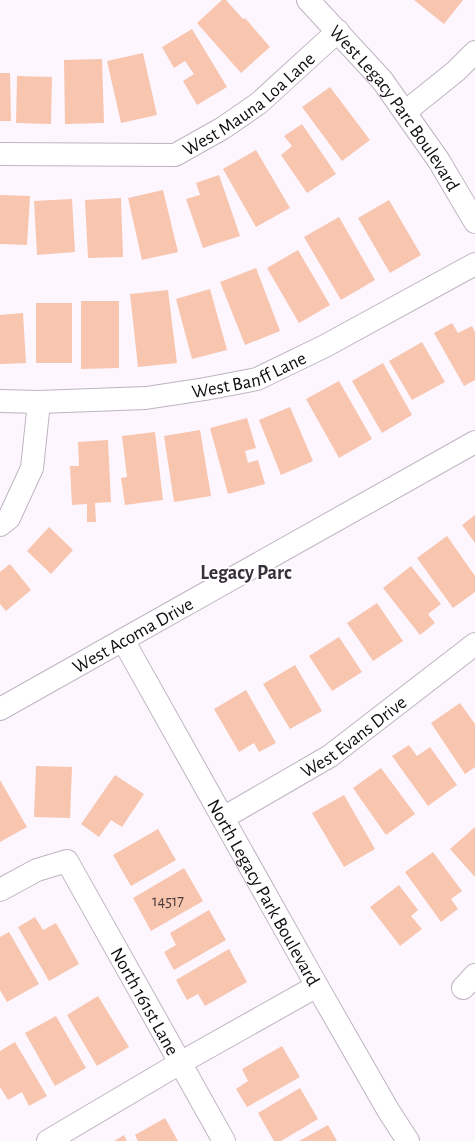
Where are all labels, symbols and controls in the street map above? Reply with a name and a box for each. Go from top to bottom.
street label: West Legacy Parc Boulevard [325,22,463,195]
street label: West Mauna Loa Lane [180,49,319,160]
street label: West Banff Lane [191,349,309,402]
district label: Legacy Parc [200,563,292,583]
street label: West Acoma Drive [70,594,197,677]
street label: West Evans Drive [298,693,410,782]
street label: North Legacy Park Boulevard [203,796,323,989]
house number: 14517 [152,893,184,909]
street label: North 161st Lane [107,945,182,1059]

